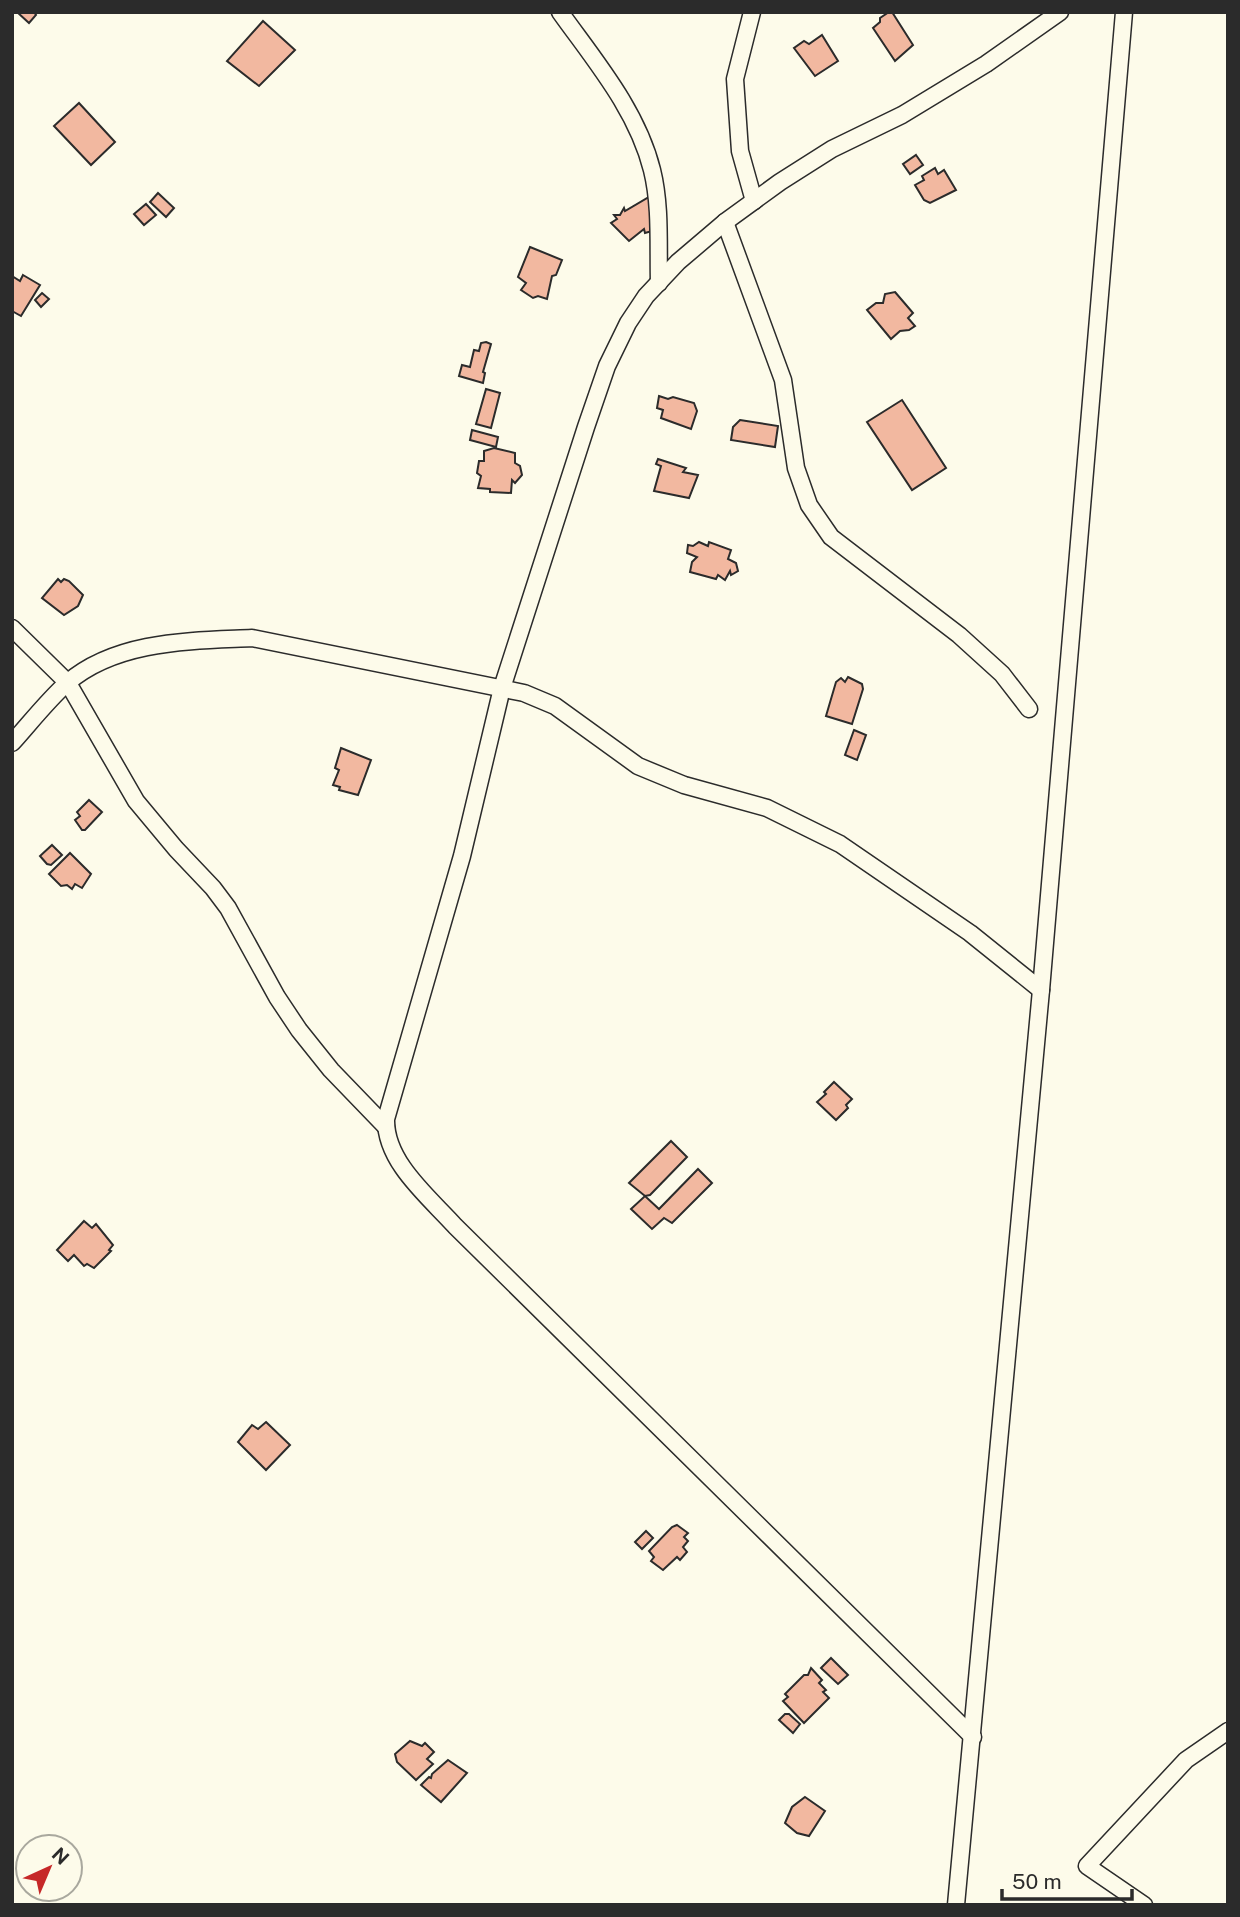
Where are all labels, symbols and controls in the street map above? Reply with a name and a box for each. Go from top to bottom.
north arrow [14,1833,84,1903]
text: N [48,1843,74,1869]
scale bar [1002,1857,1132,1901]
text: 50 m [1012,1869,1062,1894]

